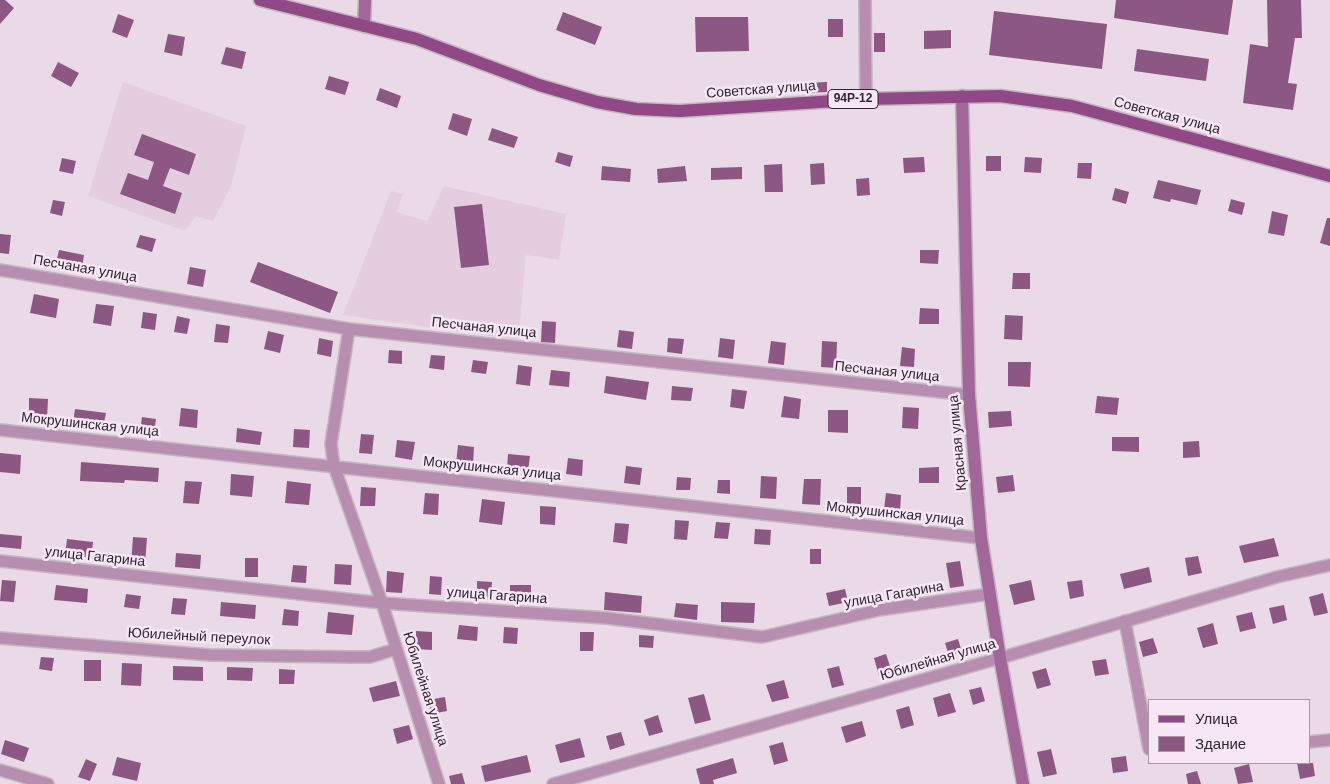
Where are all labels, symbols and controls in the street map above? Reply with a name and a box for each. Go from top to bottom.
street label: Советская улица [706,78,816,102]
road number: 94Р-12 [828,90,878,108]
street label: Советская улица [1112,94,1222,138]
street label: Песчаная улица [32,252,138,286]
street label: Песчаная улица [431,314,537,342]
street label: Песчаная улица [834,358,940,386]
street label: Красная улица [945,394,971,492]
street label: Мокрушинская улица [20,409,160,441]
street label: Мокрушинская улица [422,453,562,485]
street label: Мокрушинская улица [825,498,965,530]
street label: улица Гагарина [44,543,146,571]
street label: улица Гагарина [843,578,945,612]
street label: улица Гагарина [446,584,548,608]
street label: Юбилейный переулок [127,625,271,649]
street label: Юбилейная улица [399,630,451,748]
street label: Юбилейная улица [878,635,998,685]
legend [1148,699,1310,764]
text: Улица [1195,710,1238,727]
text: Здание [1195,735,1246,752]

